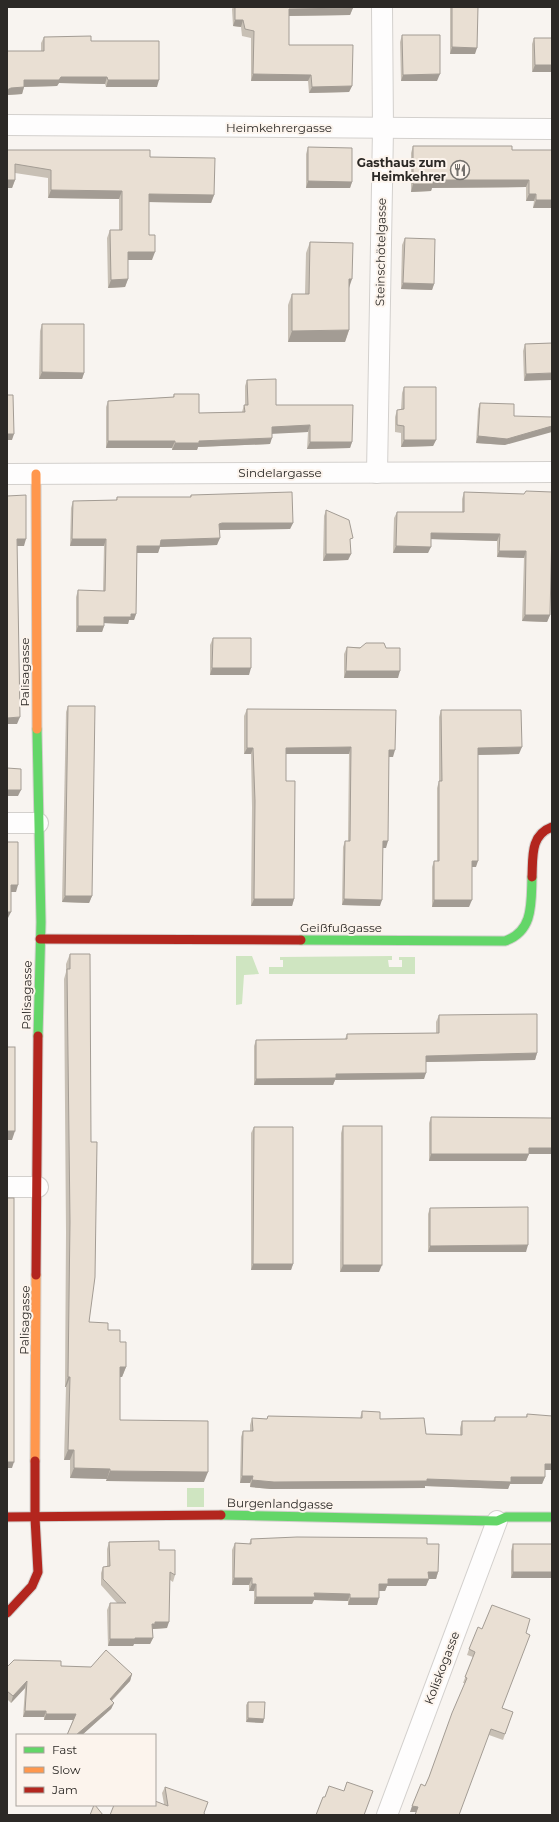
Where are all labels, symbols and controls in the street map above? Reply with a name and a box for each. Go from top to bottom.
street label: Heimkehrergasse [226,120,332,135]
place label: Gasthaus zum Heimkehrer [357,155,446,184]
restaurant icon: Gasthaus zum Heimkehrer [449,159,471,181]
street label: Steinschötelgasse [372,198,389,306]
street label: Sindelargasse [238,465,322,480]
street label: Palisagasse [17,637,32,707]
street label: Geißfußgasse [300,920,382,935]
street label: Palisagasse [18,960,35,1030]
street label: Palisagasse [16,1285,33,1355]
street label: Burgenlandgasse [227,1495,333,1512]
street label: Koliskogasse [421,1629,462,1706]
legend [16,1734,156,1806]
text: Fast [52,1742,77,1757]
text: Slow [52,1762,81,1777]
text: Jam [51,1782,78,1797]

